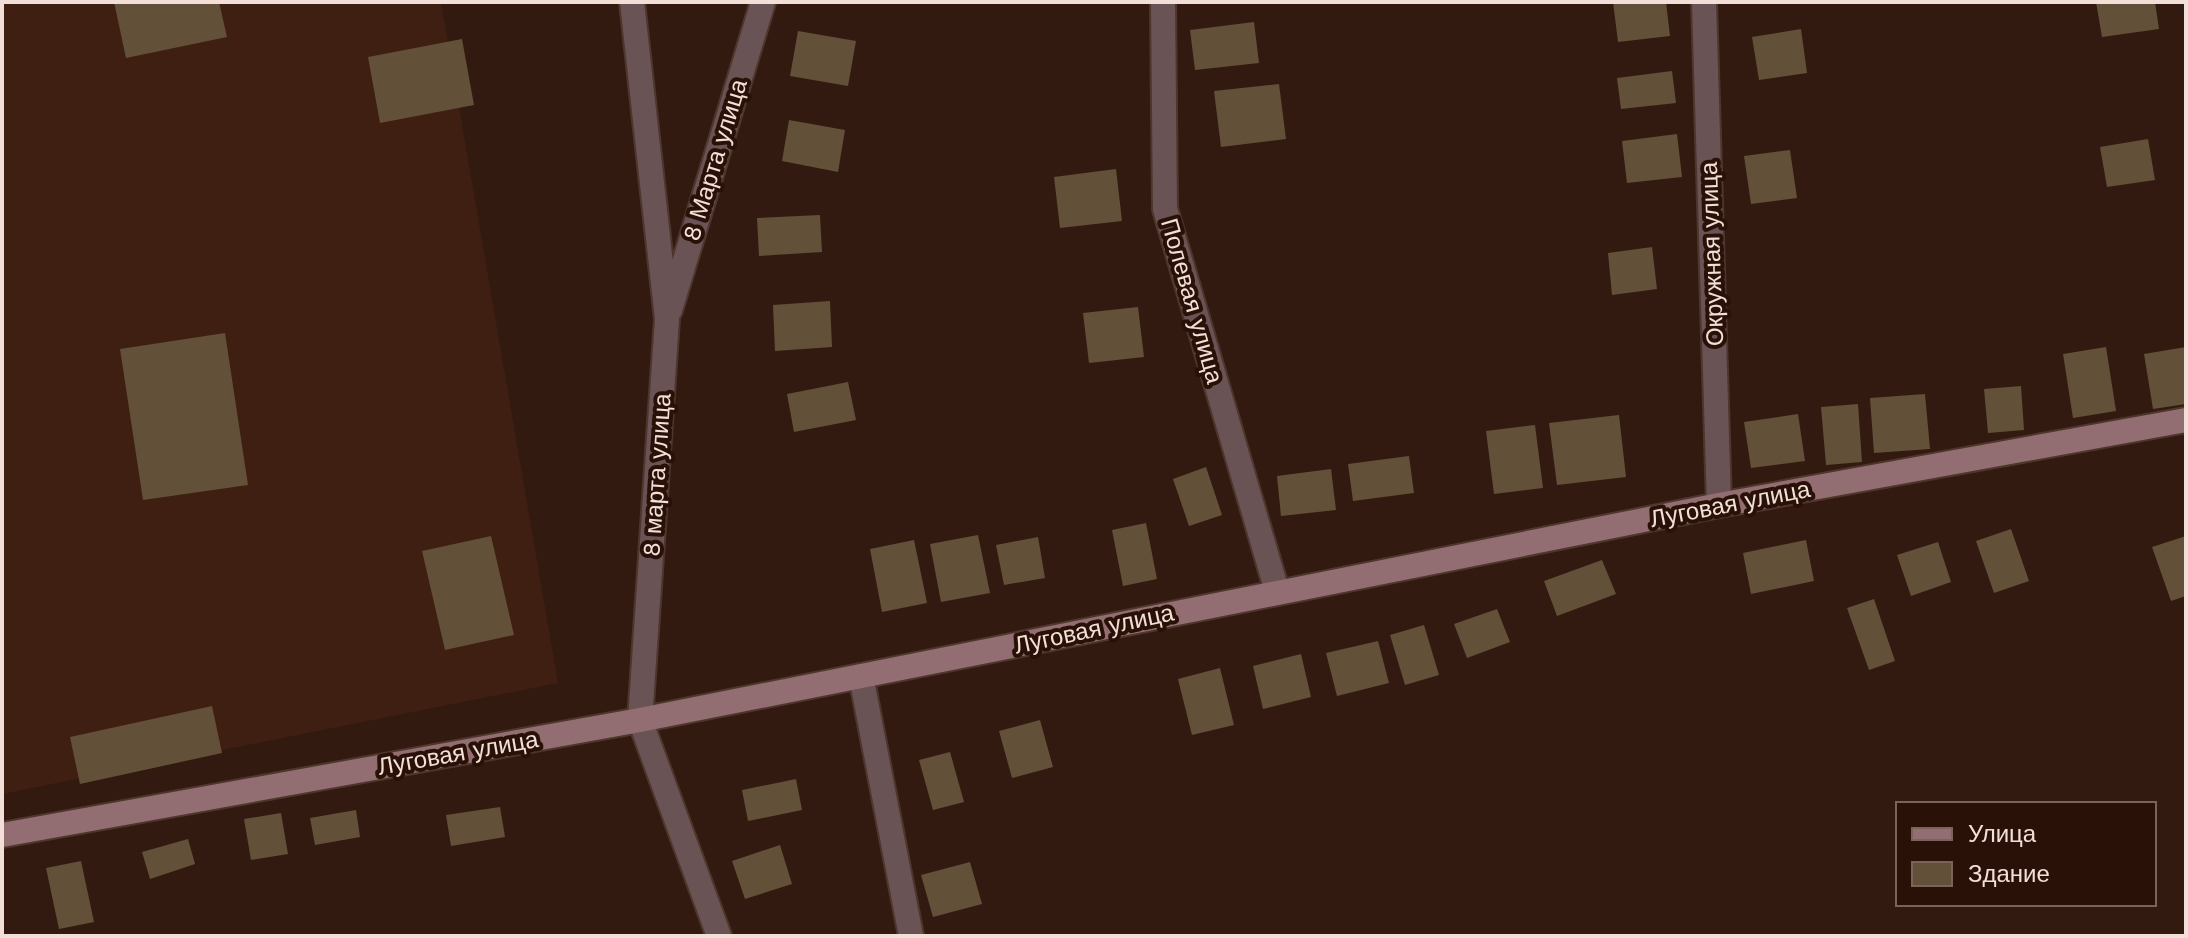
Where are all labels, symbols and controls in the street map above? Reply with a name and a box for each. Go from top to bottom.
street label: 8 Марта улица [677,75,753,244]
street label: Окружная улица [1695,161,1729,347]
street label: Полевая улица [1155,215,1229,387]
street label: 8 марта улица [637,392,677,558]
street label: Луговая улица [1648,475,1813,533]
street label: Луговая улица [1012,598,1177,660]
street label: Луговая улица [376,725,541,781]
legend [1896,802,2156,906]
text: Улица [1968,820,2037,848]
text: Здание [1968,860,2050,888]

